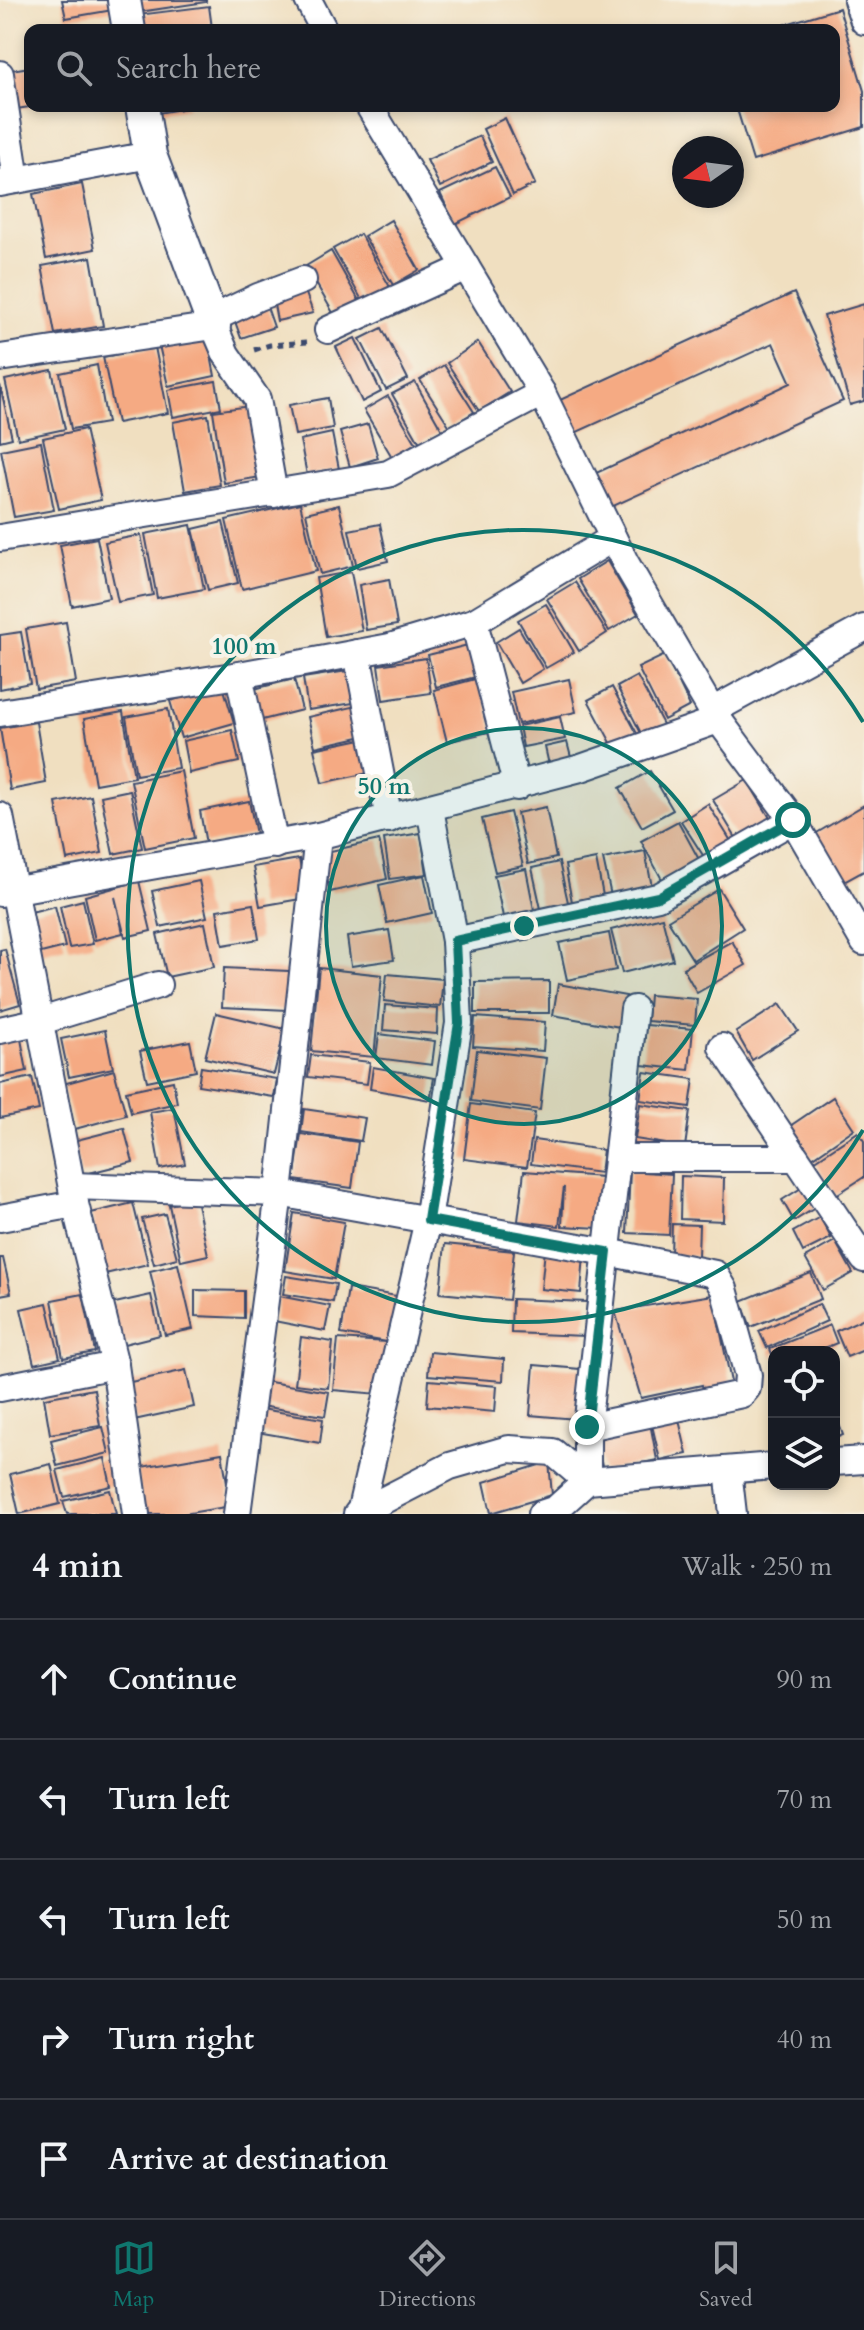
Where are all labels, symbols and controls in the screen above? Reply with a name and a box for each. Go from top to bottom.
search box [24,24,840,112]
icon: search [52,46,96,90]
text: Search here [116,48,261,89]
north arrow [672,136,744,208]
text: 100 m [211,630,278,663]
text: 50 m [357,770,411,803]
route start [775,802,811,838]
centre of rings [510,912,538,940]
map controls [768,1346,840,1490]
button: locate [768,1346,840,1418]
route end [569,1409,605,1445]
button: layers [768,1418,840,1490]
text: 4 min [32,1543,123,1589]
text: Walk · 250 m [682,1549,832,1584]
icon: ahead [32,1657,76,1701]
text: Continue [108,1659,237,1700]
text: 90 m [776,1662,832,1697]
icon: left [32,1777,76,1821]
text: Turn left [108,1779,230,1820]
text: 70 m [776,1782,832,1817]
icon: left [32,1897,76,1941]
text: Turn left [108,1899,230,1940]
text: 50 m [776,1902,832,1937]
icon: right [32,2017,76,2061]
text: Turn right [108,2019,254,2060]
text: 40 m [776,2022,832,2057]
icon: arrive [32,2137,76,2181]
text: Arrive at destination [108,2139,388,2180]
tab: Map [112,2236,156,2314]
tab: Directions [379,2236,476,2314]
tab: Saved [699,2236,752,2314]

